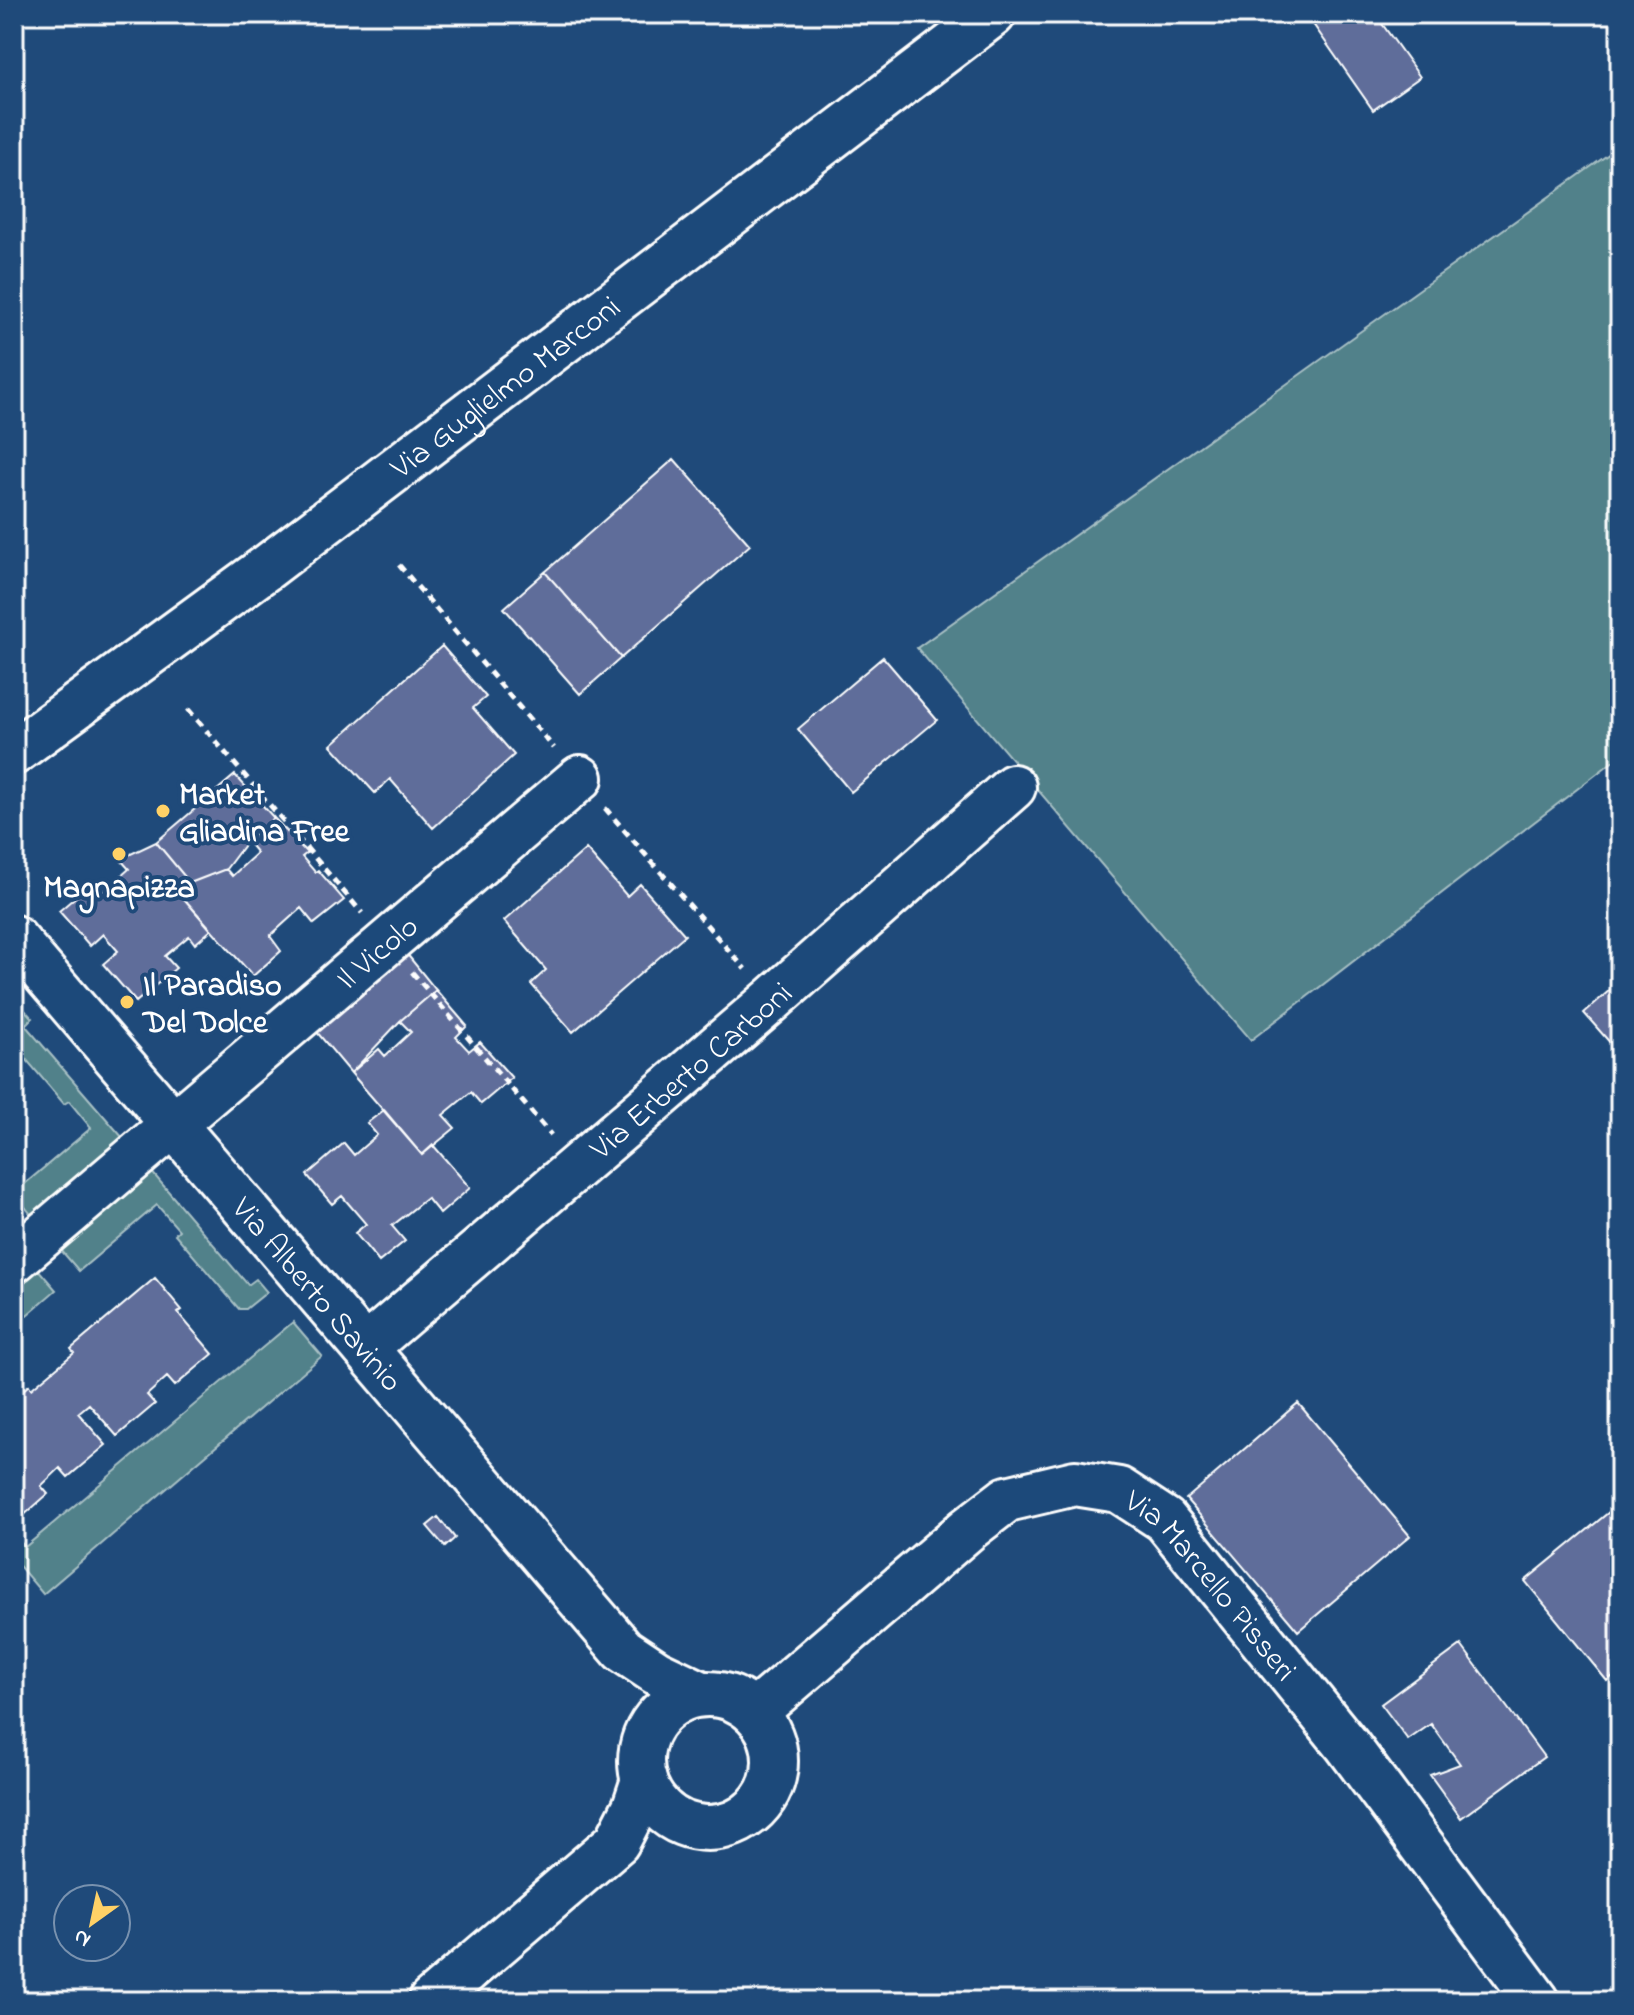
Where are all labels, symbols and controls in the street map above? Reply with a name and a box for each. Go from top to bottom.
street label: Via Guglielmo Marconi [381,286,632,493]
place label: Market Gliadina Free [179,773,351,857]
marker: Market Gliadina Free [154,802,172,820]
marker: Magnapizza [110,845,128,863]
place label: Magnapizza [43,866,195,914]
street label: Il Vicolo [327,905,430,1003]
place label: Il Paradiso Del Dolce [141,964,282,1048]
street label: Via Erberto Carboni [580,972,804,1173]
marker: Il Paradiso Del Dolce [118,993,136,1011]
street label: Via Alberto Savinio [218,1187,413,1404]
street label: Via Marcello Pisseri [1113,1479,1307,1693]
north arrow [52,1883,132,1963]
text: N [68,1920,98,1955]

